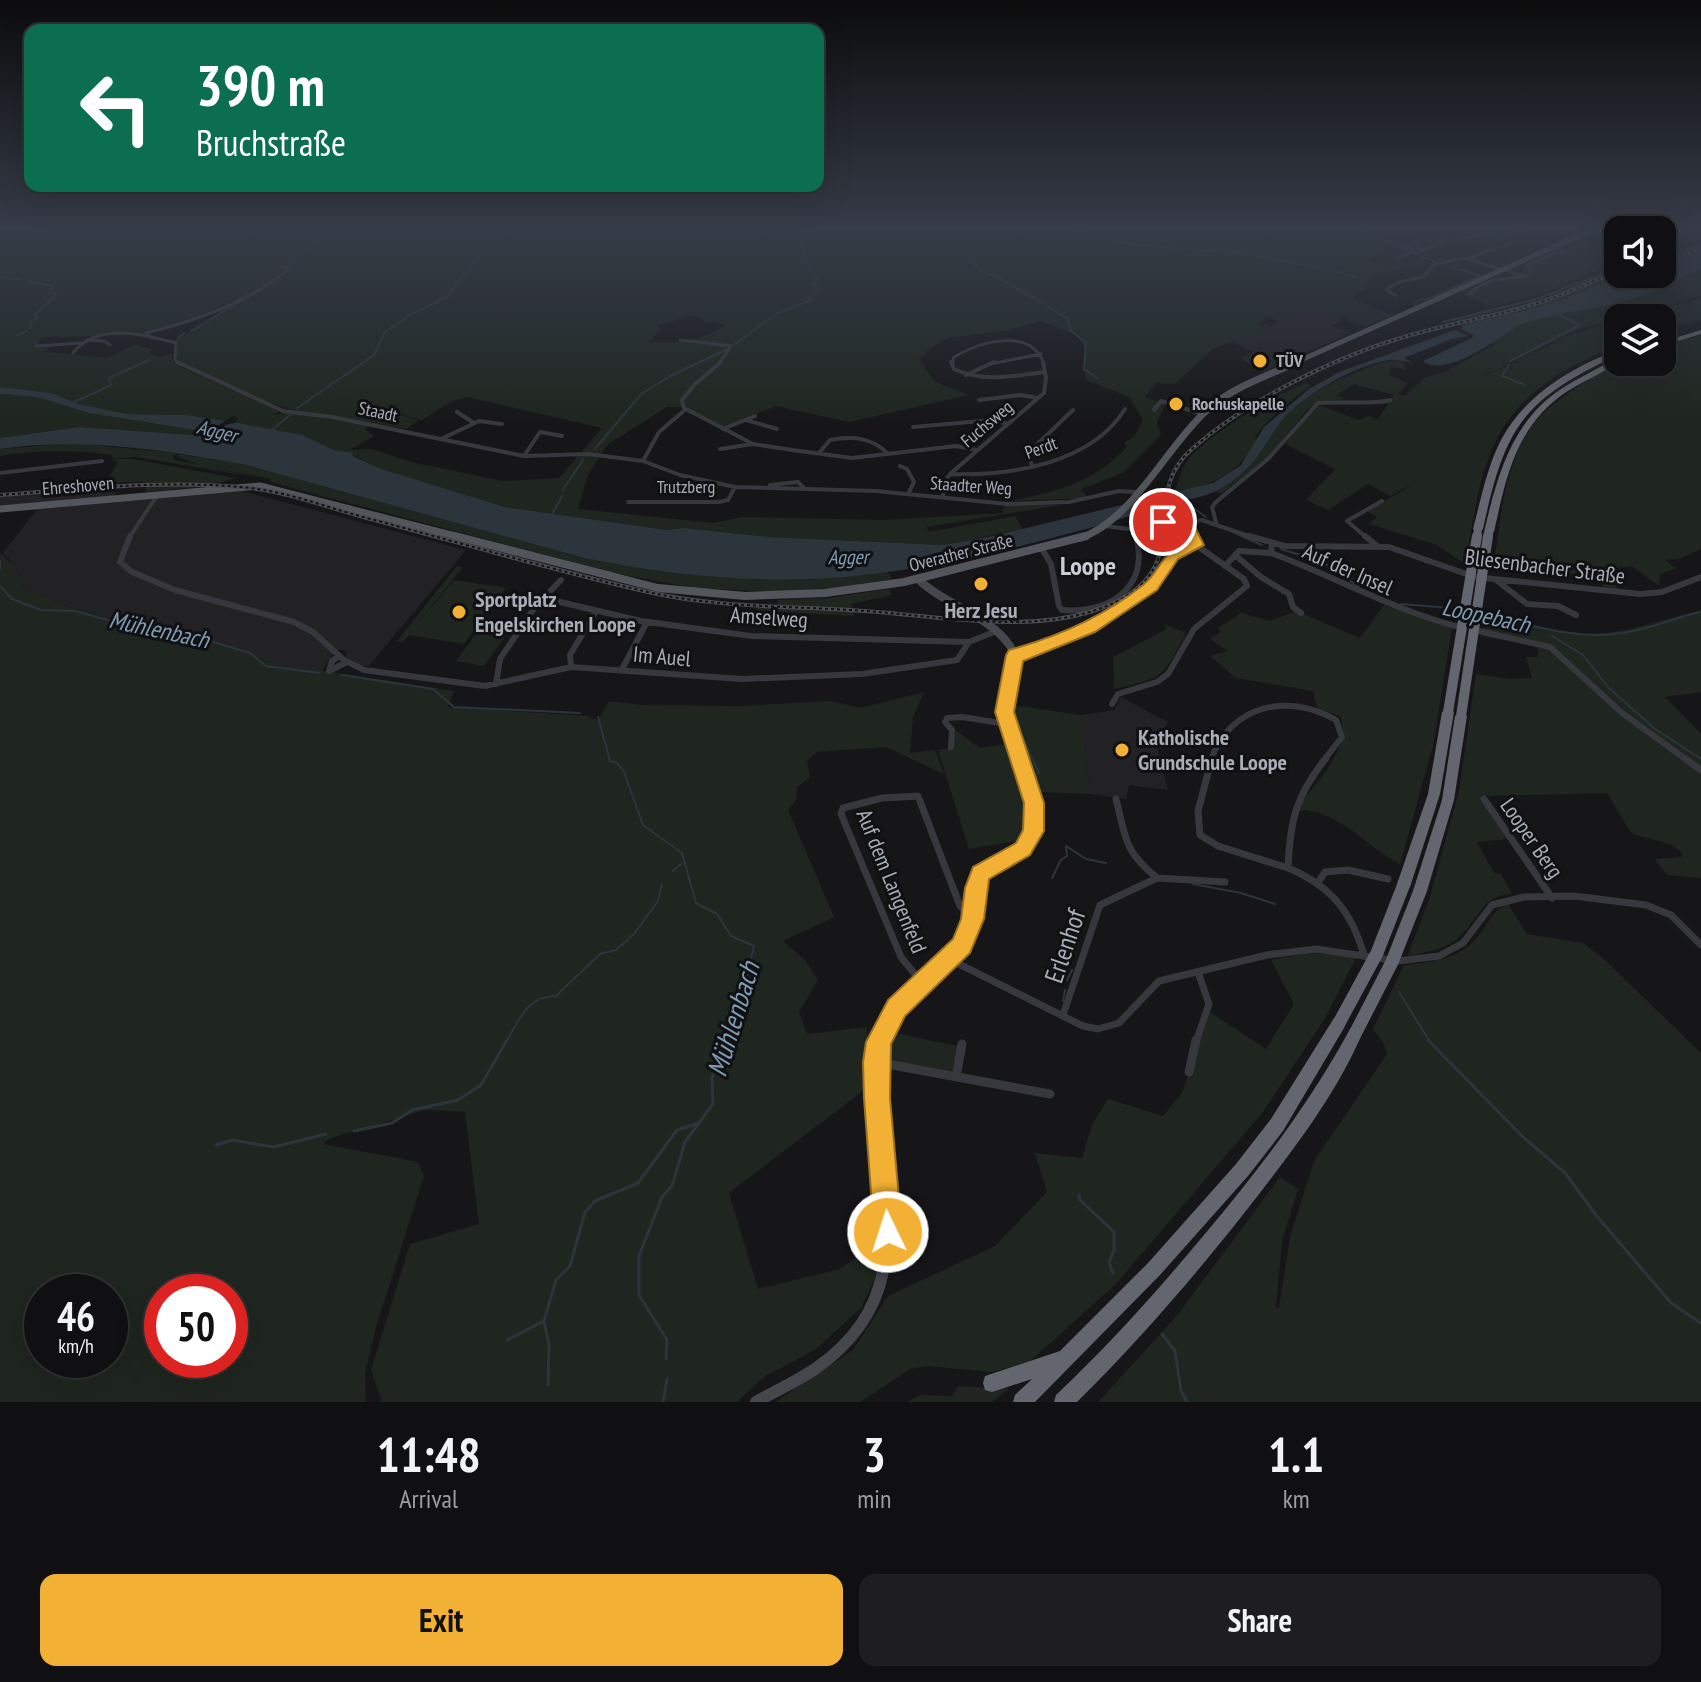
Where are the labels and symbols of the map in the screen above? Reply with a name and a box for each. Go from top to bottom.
place label: TÜV [1276,349,1304,372]
marker: TÜV [1251,352,1269,370]
place label: Rochuskapelle [1192,392,1284,415]
street label: Fuchsweg [956,395,1018,452]
marker: Rochuskapelle [1167,395,1185,413]
street label: Staadt [356,396,400,427]
water label: Agger [194,414,242,449]
street label: Perdt [1022,431,1060,464]
street label: Ehreshoven [41,471,115,500]
street label: Staadter Weg [929,471,1013,500]
street label: Trutzberg [657,475,715,498]
pin [1129,488,1197,556]
street label: Overather Straße [907,529,1015,577]
street label: Auf der Insel [1298,537,1398,602]
street label: Bliesenbacher Straße [1463,542,1627,590]
water label: Agger [828,544,871,570]
district label: Loope [1060,549,1116,582]
marker: Herz Jesu [972,575,990,593]
place label: Sportplatz Engelskirchen Loope [475,585,636,638]
water label: Loopebach [1439,591,1534,640]
place label: Herz Jesu [944,596,1018,624]
street label: Amselweg [729,600,809,634]
marker: Sportplatz Engelskirchen Loope [450,603,468,621]
water label: Mühlenbach [106,604,213,656]
street label: Im Auel [632,640,693,673]
place label: Katholische Grundschule Loope [1138,723,1287,776]
marker: Katholische Grundschule Loope [1113,741,1131,759]
street label: Looper Berg [1494,792,1570,884]
street label: Auf dem Langenfeld [850,805,934,957]
street label: Erlenhof [1037,903,1093,987]
water label: Mühlenbach [698,955,768,1081]
position arrow [846,1190,930,1274]
speed limit sign: 50 [144,1274,248,1378]

